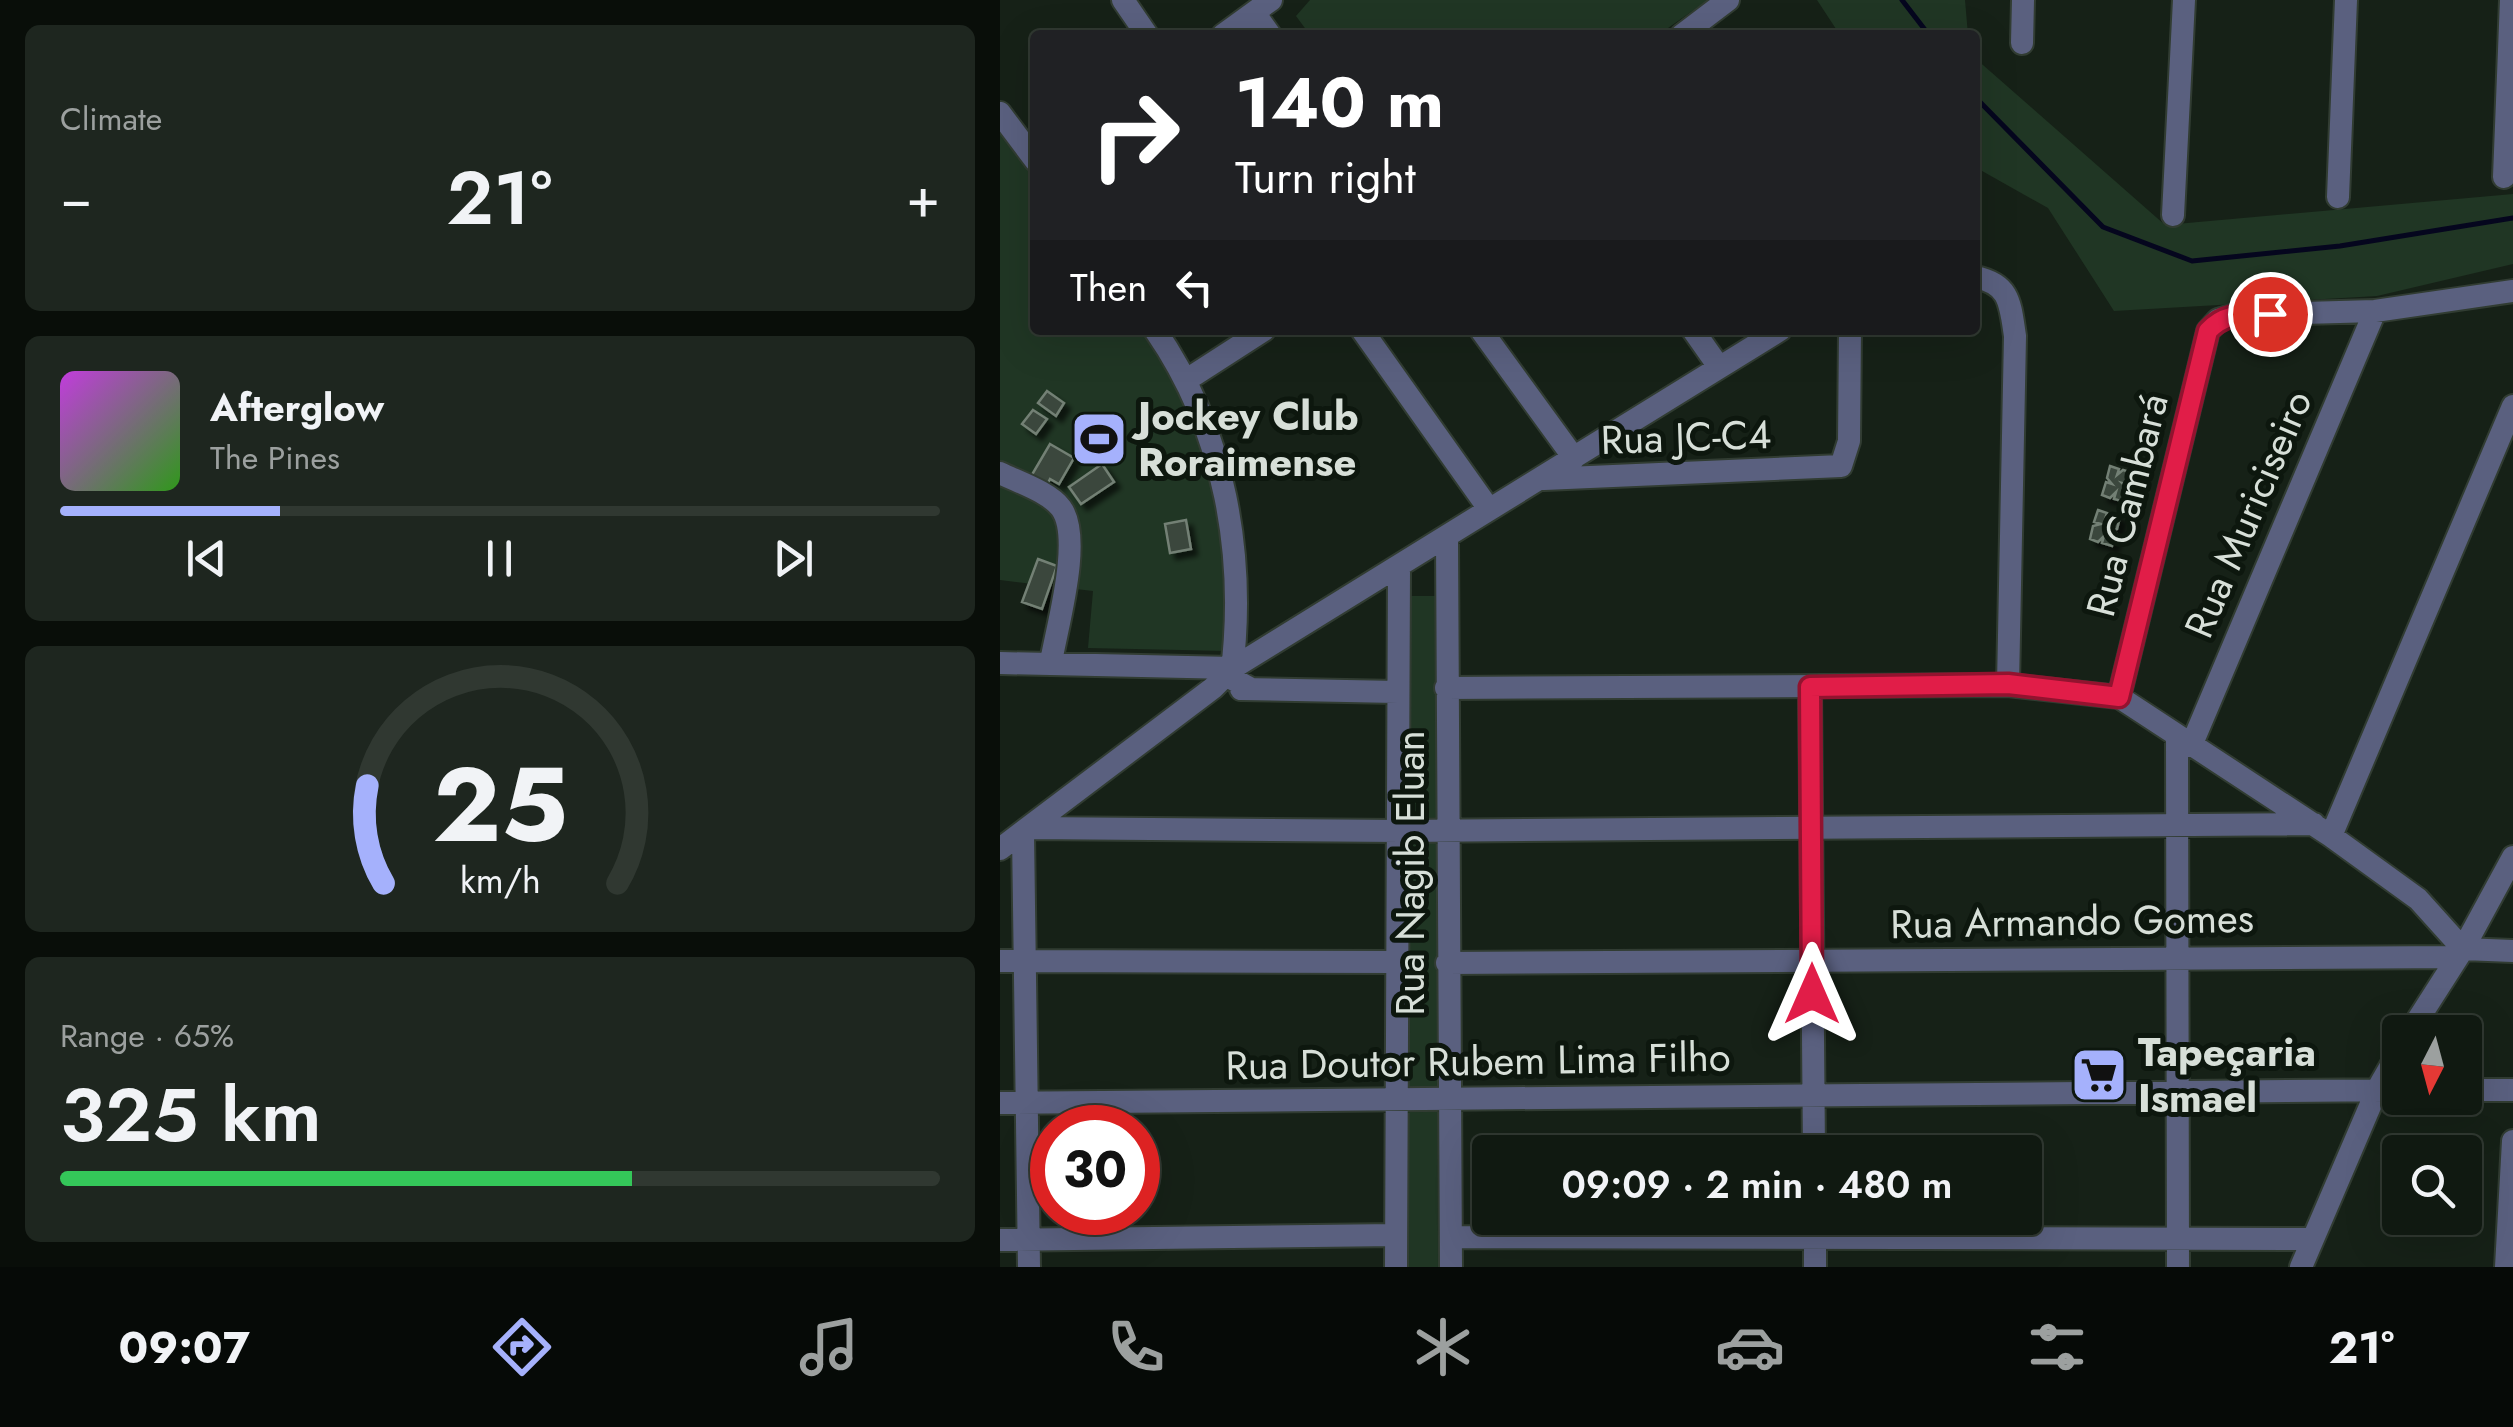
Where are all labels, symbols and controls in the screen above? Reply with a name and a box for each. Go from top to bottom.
text: 140 m [1235,52,1444,153]
icon: right [1070,70,1200,200]
text: Climate [60,96,162,142]
text: 21° [446,144,552,252]
text: Turn right [1235,145,1416,210]
text: − [60,158,92,238]
text: + [906,158,940,238]
text: Then [1070,260,1147,315]
icon: left [1167,260,1222,315]
pin [2228,272,2313,357]
icon: arrive [2243,287,2298,342]
text: Afterglow [210,380,384,435]
street label: Rua Muriciseiro [2170,381,2326,647]
place label: Jockey Club Roraimense [1131,387,1359,491]
street label: Rua Cambará [2071,388,2183,622]
street label: Rua JC-C4 [1600,405,1772,469]
sports icon: Jockey Club Roraimense [1069,409,1129,469]
text: The Pines [210,435,340,481]
icon: previous [179,531,234,586]
icon: pause [472,531,527,586]
icon: next [766,531,821,586]
text: 25 [432,730,568,880]
street label: Rua Nagib Eluan [1381,730,1439,1016]
text: km/h [460,855,540,906]
street label: Rua Armando Gomes [1890,889,2254,953]
position arrow [1760,942,1864,1046]
text: Range · 65% [60,1013,234,1059]
north arrow [2382,1015,2482,1115]
map controls [2382,1015,2482,1235]
place label: Tapeçaria Ismael [2138,1023,2316,1127]
street label: Rua Doutor Rubem Lima Filho [1225,1028,1731,1094]
supermarket icon: Tapeçaria Ismael [2069,1045,2129,1105]
text: 325 km [60,1061,322,1169]
speed limit sign: 30 [1030,1105,1160,1235]
button: search [2382,1135,2482,1235]
text: 09:09 · 2 min · 480 m [1561,1157,1953,1212]
icon: directions [487,1312,557,1382]
icon: music [794,1312,864,1382]
icon: phone [1101,1312,1171,1382]
icon: climate [1408,1312,1478,1382]
icon: car [1715,1312,1785,1382]
icon: filters [2022,1312,2092,1382]
text: 09:07 [118,1315,250,1380]
text: 21° [2329,1315,2394,1380]

